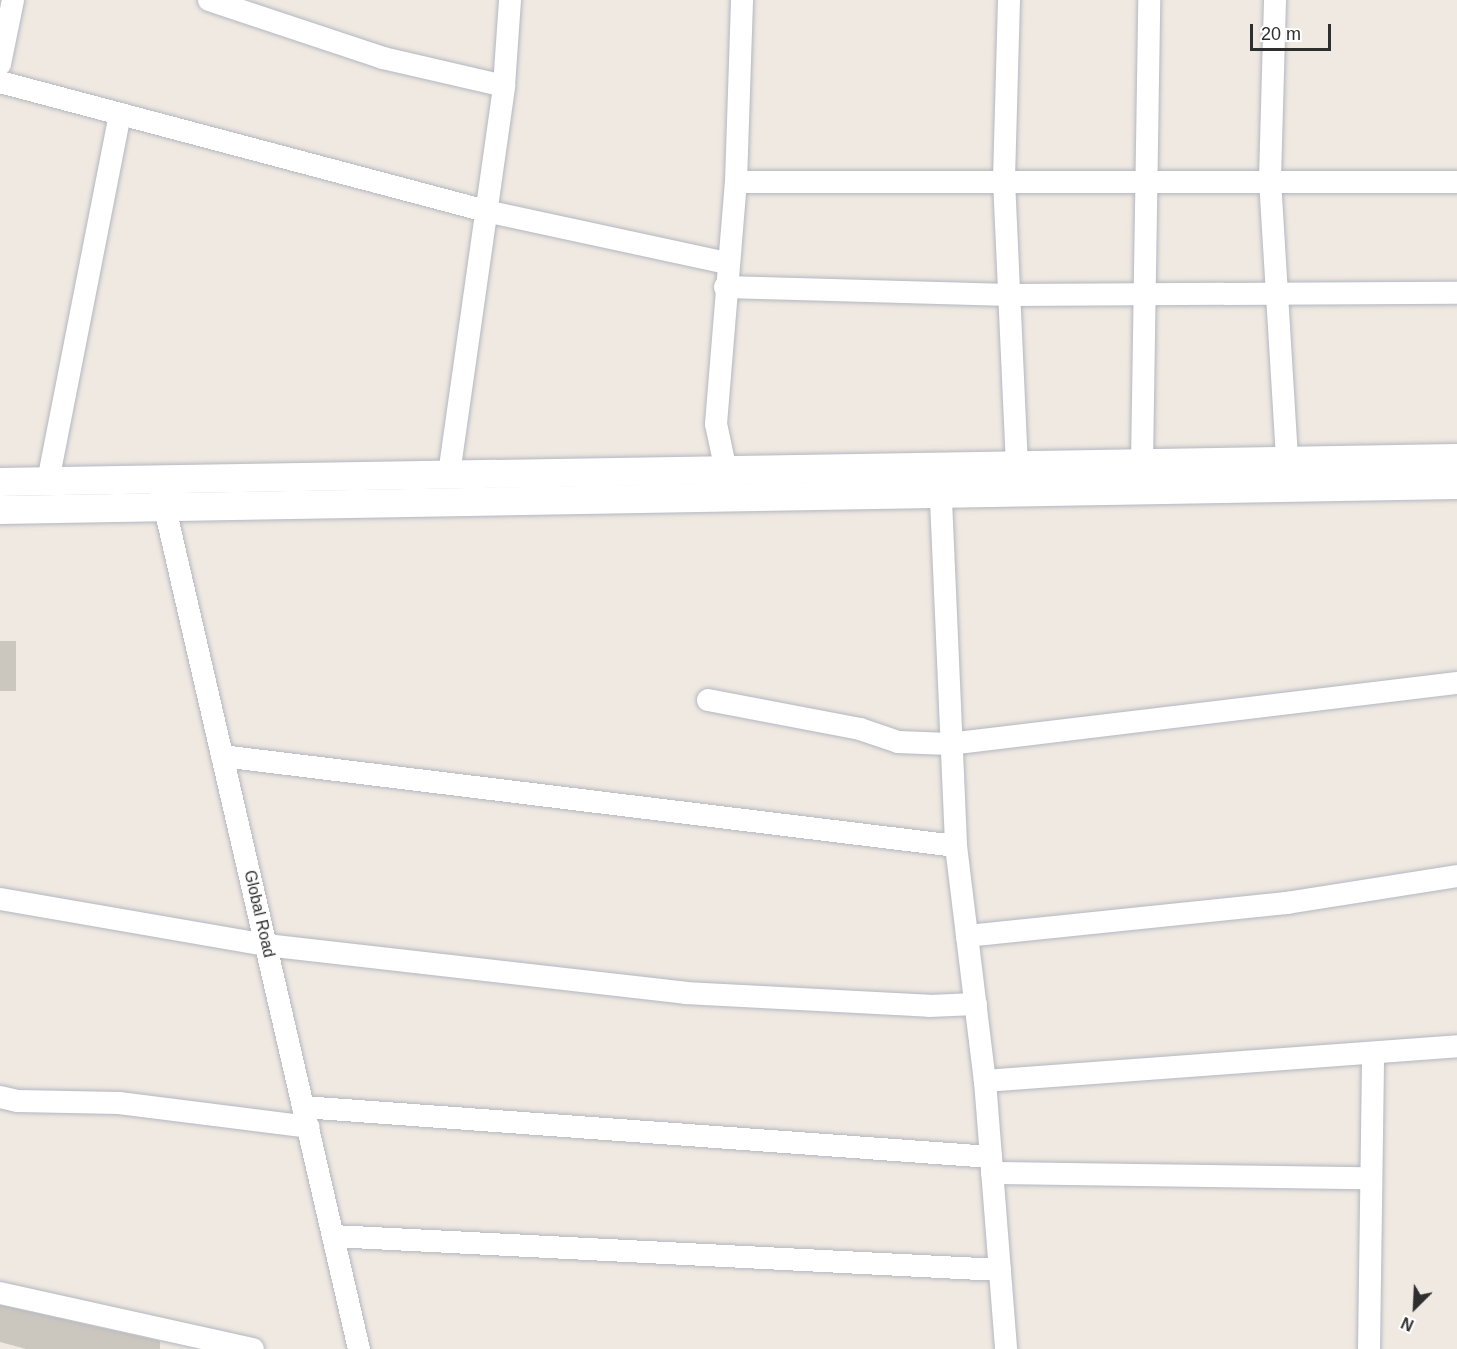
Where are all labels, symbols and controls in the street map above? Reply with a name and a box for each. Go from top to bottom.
scale bar [1253,12,1334,50]
text: 20 m [1261,24,1301,44]
street label: Global Road [240,869,278,959]
north arrow [1385,1277,1445,1337]
text: N [1399,1314,1416,1334]

